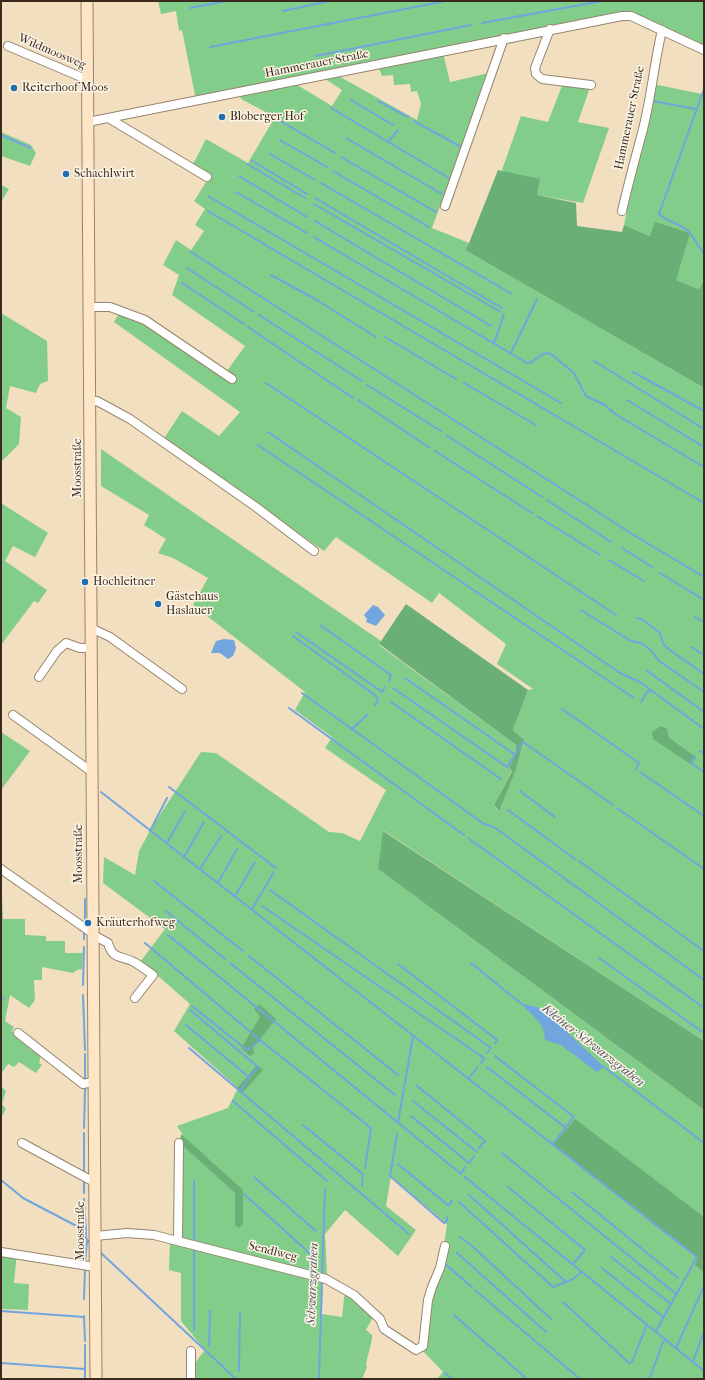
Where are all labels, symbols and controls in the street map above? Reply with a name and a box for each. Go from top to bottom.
street label: Wildmoosweg [16,31,88,73]
street label: Hammerauer Straße [264,47,370,81]
street label: Hammerauer Straße [612,65,648,171]
place label: Reiterhoof Moos [22,81,108,95]
marker: Reiterhoof Moos [9,83,19,93]
place label: Bloberger Hof [230,110,304,124]
marker: Bloberger Hof [217,112,227,122]
place label: Schachlwirt [74,167,135,181]
marker: Schachlwirt [61,169,71,179]
street label: Moosstraße [71,438,85,498]
place label: Hochleitner [93,575,155,589]
marker: Hochleitner [80,577,90,587]
place label: Gästehaus Haslauer [166,590,218,618]
marker: Gästehaus Haslauer [153,599,163,609]
street label: Moosstraße [72,824,86,884]
place label: Kräuterhofweg [96,916,175,930]
marker: Kräuterhofweg [83,918,93,928]
water label: Kleiner Schwarzgraben [539,1001,647,1091]
street label: Moosstraße [74,1201,88,1261]
street label: Sendlweg [247,1239,299,1265]
water label: Schwarzgraben [304,1242,322,1326]

